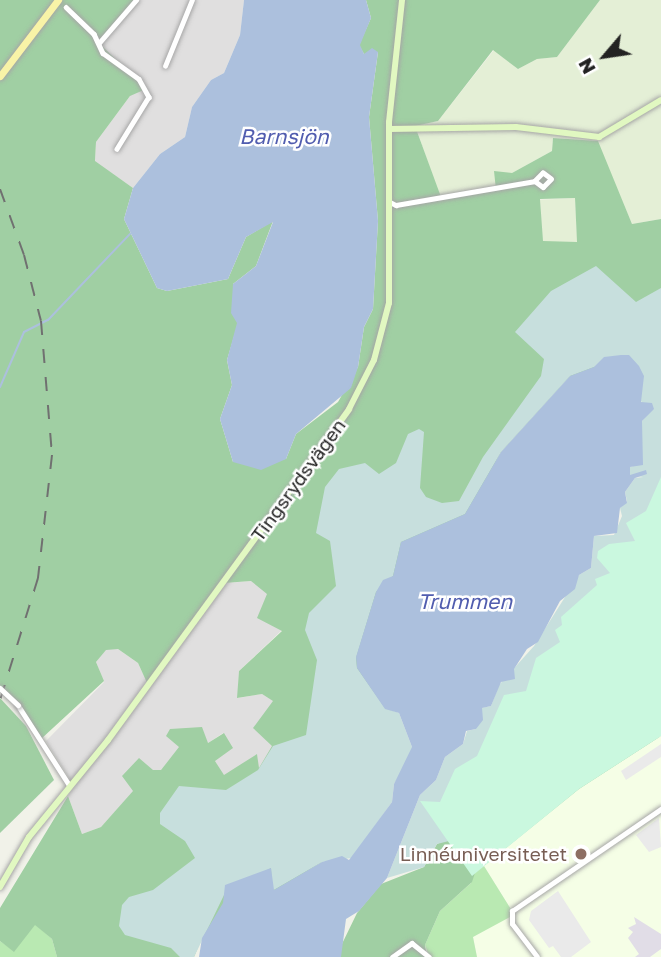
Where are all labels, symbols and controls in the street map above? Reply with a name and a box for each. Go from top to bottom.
north arrow [570,21,640,91]
text: N [573,55,600,78]
water label: Barnsjön [239,123,329,149]
street label: Tingsrydsvägen [246,414,350,546]
water label: Trummen [418,588,512,614]
place label: Linnéuniversitetet [400,843,567,865]
marker: Linnéuniversitetet [573,846,589,862]

